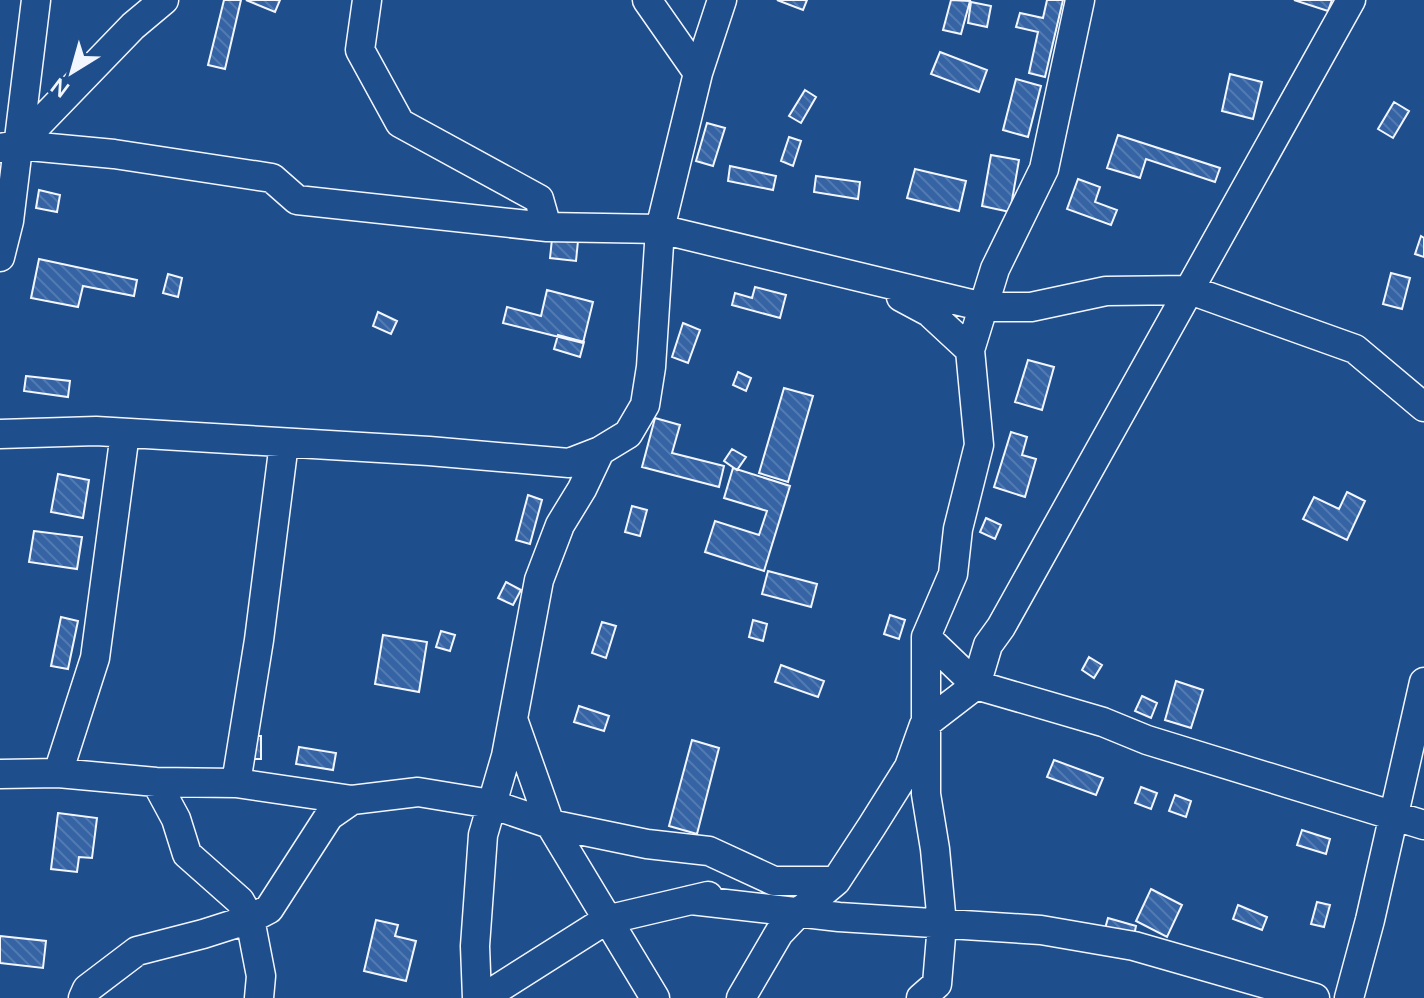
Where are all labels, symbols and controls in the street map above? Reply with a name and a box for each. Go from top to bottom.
north arrow [32,32,112,112]
text: N [45,71,75,105]

